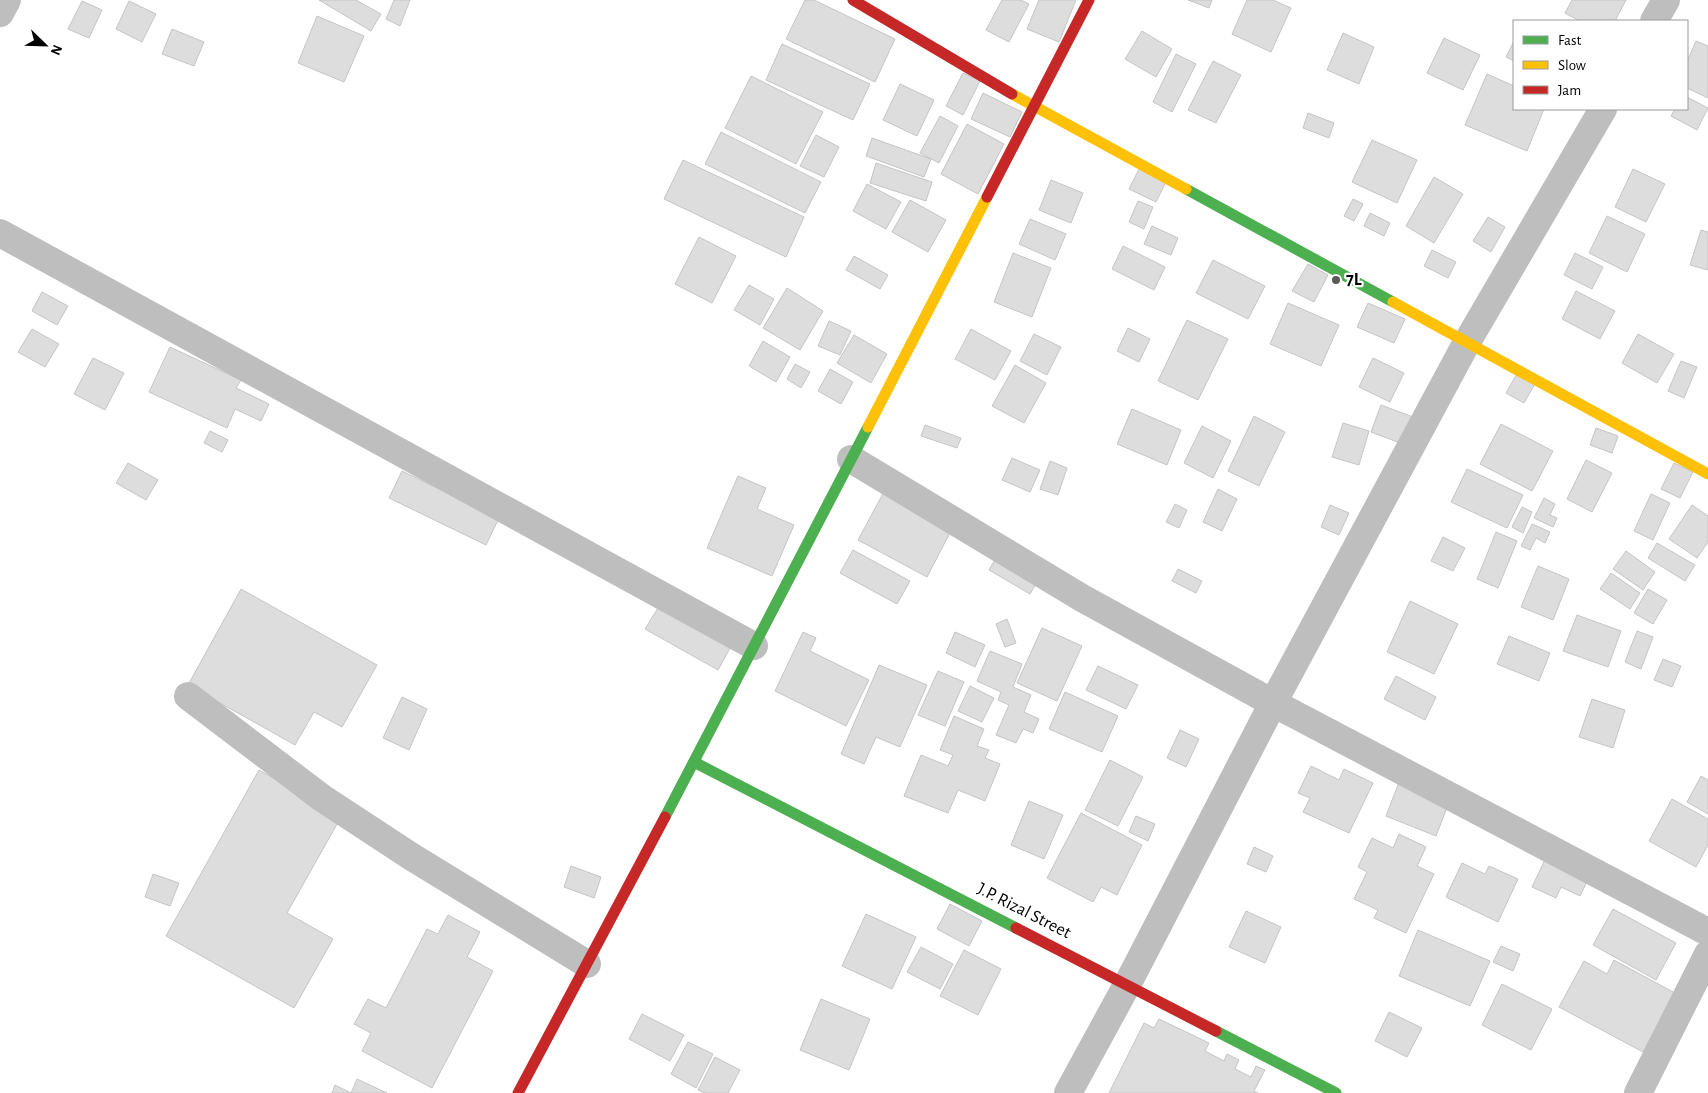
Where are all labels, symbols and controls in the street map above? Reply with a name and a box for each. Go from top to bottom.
north arrow [20,20,70,70]
legend [1513,20,1688,110]
text: Fast [1558,33,1582,48]
text: N [48,42,64,57]
text: Slow [1558,58,1586,73]
text: Jam [1558,83,1581,98]
place label: 7L [1346,271,1362,289]
marker: 7L [1330,274,1342,286]
street label: J.P. Rizal Street [974,880,1074,942]

